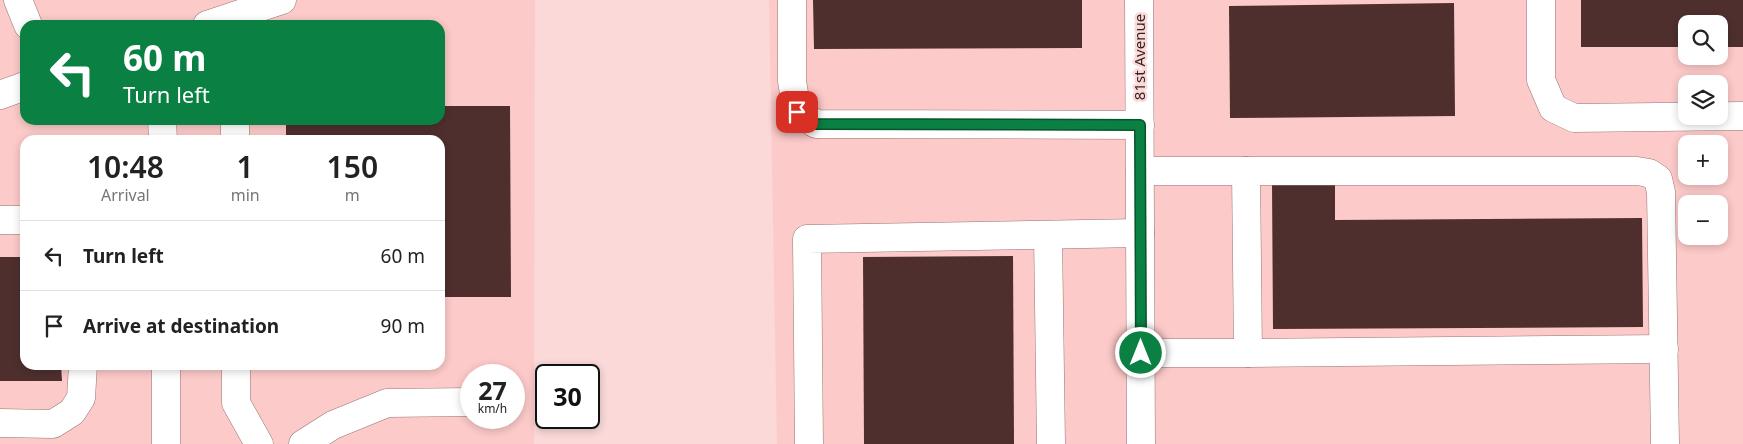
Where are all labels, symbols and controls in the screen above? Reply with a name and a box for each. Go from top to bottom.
street label: 81st Avenue [1129,14,1149,100]
map controls [1678,15,1728,245]
button: search [1678,15,1728,65]
text: 60 m [123,34,206,81]
icon: left [40,40,105,105]
button: layers [1678,75,1728,125]
text: Turn left [123,79,210,109]
pin [776,91,818,133]
icon: arrive [783,98,811,126]
button: + [1678,135,1728,185]
text: 10:48 [87,146,164,187]
text: 1 [237,146,254,187]
text: 150 [327,146,378,187]
text: Arrival [101,184,150,206]
text: min [231,184,260,206]
text: m [345,184,360,206]
button: − [1678,195,1728,245]
icon: left [40,242,68,270]
text: Turn left [83,243,164,269]
text: 60 m [381,243,425,269]
icon: arrive [40,312,68,340]
text: Arrive at destination [83,313,279,339]
text: 90 m [381,313,425,339]
position arrow [1114,326,1166,378]
speed limit sign: 30 [535,364,600,429]
text: 27 [478,373,507,407]
text: km/h [478,400,507,417]

